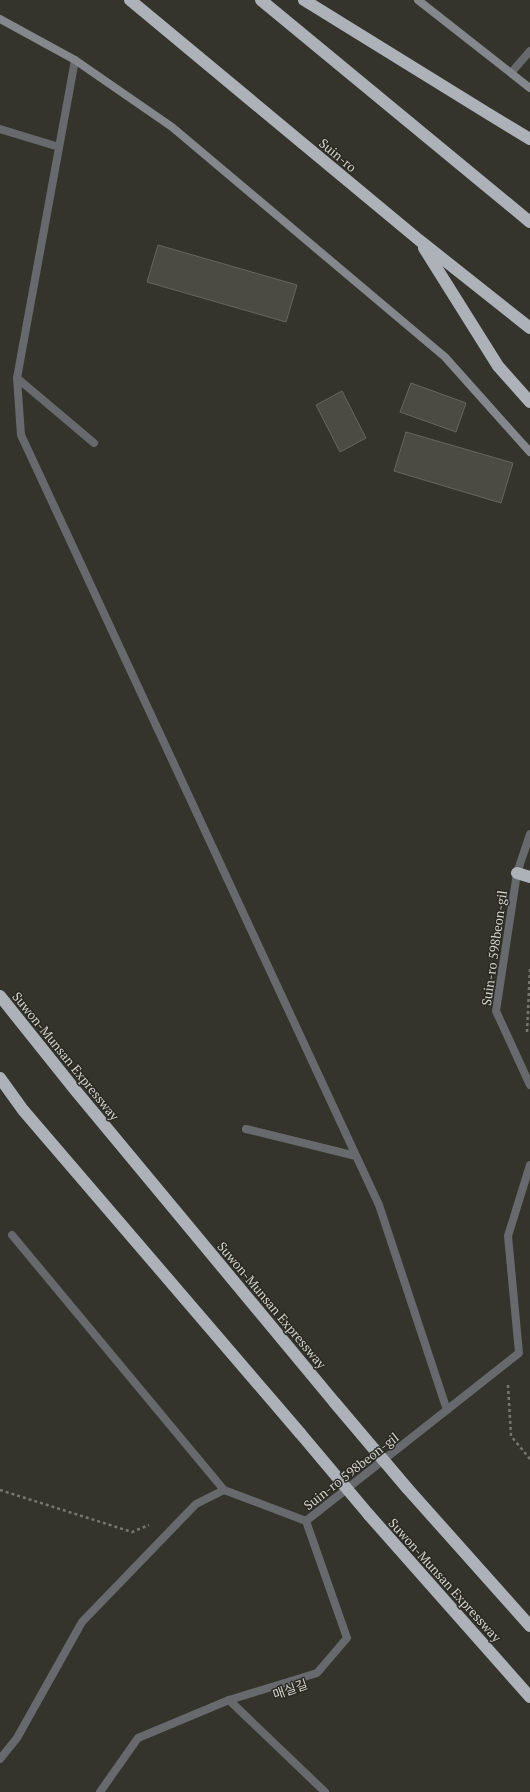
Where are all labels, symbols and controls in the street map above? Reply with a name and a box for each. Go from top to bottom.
street label: Suin-ro [315,134,361,176]
street label: Suin-ro 598beon-gil [477,889,511,1007]
street label: Suwon-Munsan Expressway [8,988,124,1124]
street label: Suwon-Munsan Expressway [213,1238,331,1373]
street label: Suin-ro 598beon-gil [300,1428,402,1514]
street label: Suwon-Munsan Expressway [385,1514,506,1646]
street label: 매실길 [270,1675,310,1703]

